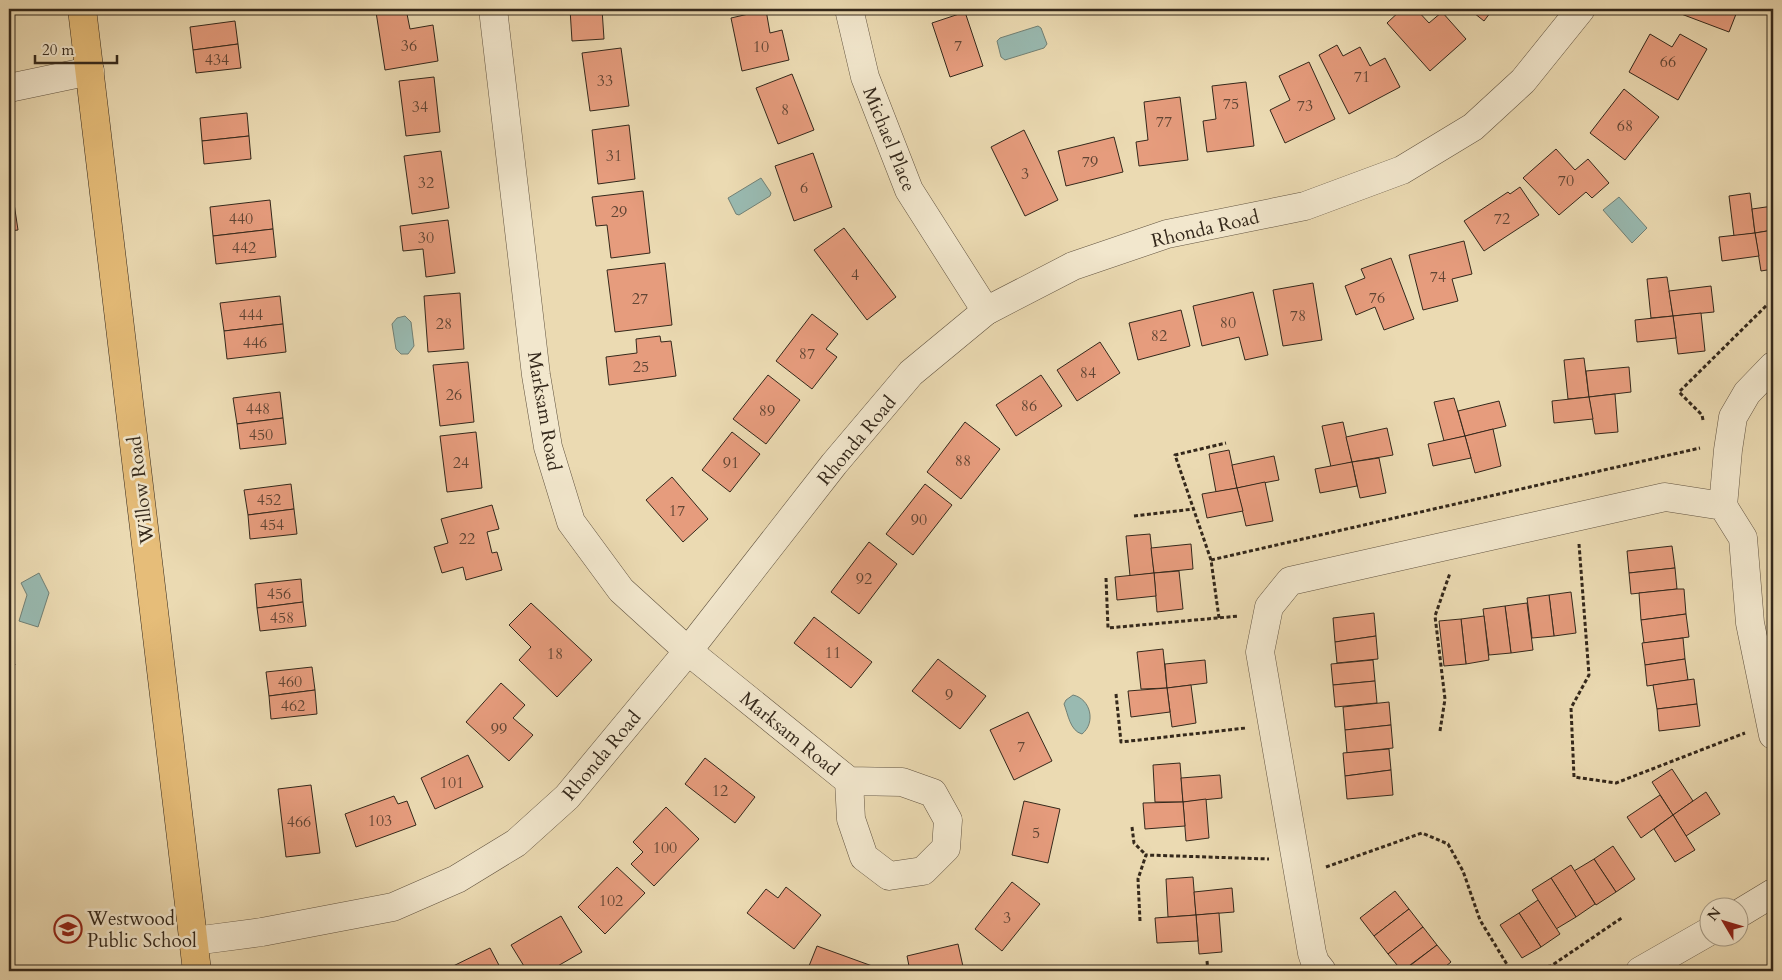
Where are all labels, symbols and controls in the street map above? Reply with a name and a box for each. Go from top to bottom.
scale bar [35,32,118,64]
house number: 36 [401,35,417,57]
house number: 7 [954,35,962,57]
house number: 10 [753,36,769,58]
text: 20 m [42,40,74,60]
house number: 434 [205,49,229,71]
house number: 66 [1660,51,1676,73]
house number: 71 [1354,66,1370,88]
house number: 33 [597,70,613,92]
street label: Michael Place [856,83,922,196]
house number: 75 [1223,93,1239,115]
house number: 73 [1297,95,1313,117]
house number: 34 [412,96,428,118]
house number: 8 [781,99,789,121]
house number: 77 [1156,111,1172,133]
house number: 68 [1617,115,1633,137]
house number: 31 [606,145,622,167]
house number: 79 [1082,151,1098,173]
house number: 3 [1021,163,1029,185]
house number: 70 [1558,170,1574,192]
house number: 32 [418,172,434,194]
house number: 6 [800,177,808,199]
house number: 29 [611,201,627,223]
street label: Rhonda Road [1149,204,1262,254]
house number: 440 [229,208,253,230]
house number: 72 [1494,208,1510,230]
house number: 30 [418,227,434,249]
house number: 442 [232,237,256,259]
house number: 4 [851,264,859,286]
house number: 74 [1430,266,1446,288]
house number: 76 [1369,287,1385,309]
house number: 27 [632,288,648,310]
house number: 444 [239,304,263,326]
house number: 78 [1290,305,1306,327]
house number: 80 [1220,312,1236,334]
house number: 28 [436,313,452,335]
house number: 82 [1151,325,1167,347]
house number: 446 [243,332,267,354]
house number: 87 [799,343,815,365]
street label: Marksam Road [521,349,567,473]
house number: 25 [633,356,649,378]
house number: 84 [1080,362,1096,384]
house number: 26 [446,384,462,406]
street label: Rhonda Road [812,390,902,491]
house number: 86 [1021,395,1037,417]
house number: 448 [246,398,270,420]
house number: 89 [759,400,775,422]
house number: 450 [249,424,273,446]
street label: Willow Road [121,435,161,546]
house number: 88 [955,450,971,472]
house number: 24 [453,452,469,474]
house number: 91 [723,452,739,474]
house number: 452 [257,489,281,511]
house number: 17 [669,500,685,522]
house number: 90 [911,509,927,531]
house number: 454 [260,514,284,536]
house number: 22 [459,528,475,550]
house number: 92 [856,568,872,590]
house number: 456 [267,583,291,605]
house number: 458 [270,607,294,629]
house number: 11 [825,642,841,664]
house number: 18 [547,643,563,665]
house number: 460 [278,671,302,693]
house number: 9 [945,684,953,706]
street label: Marksam Road [734,686,844,782]
house number: 462 [281,695,305,717]
street label: Rhonda Road [557,705,647,806]
house number: 99 [491,718,507,740]
house number: 7 [1017,736,1025,758]
house number: 101 [440,772,464,794]
house number: 12 [712,780,728,802]
house number: 103 [368,810,392,832]
house number: 466 [287,811,311,833]
house number: 5 [1032,822,1040,844]
house number: 100 [653,837,677,859]
house number: 102 [599,890,623,912]
north arrow [1700,898,1750,948]
text: N [1703,904,1725,925]
place label: Westwood Public School [86,906,197,954]
house number: 3 [1003,907,1011,929]
school or university icon: Westwood Public School [53,914,83,944]

